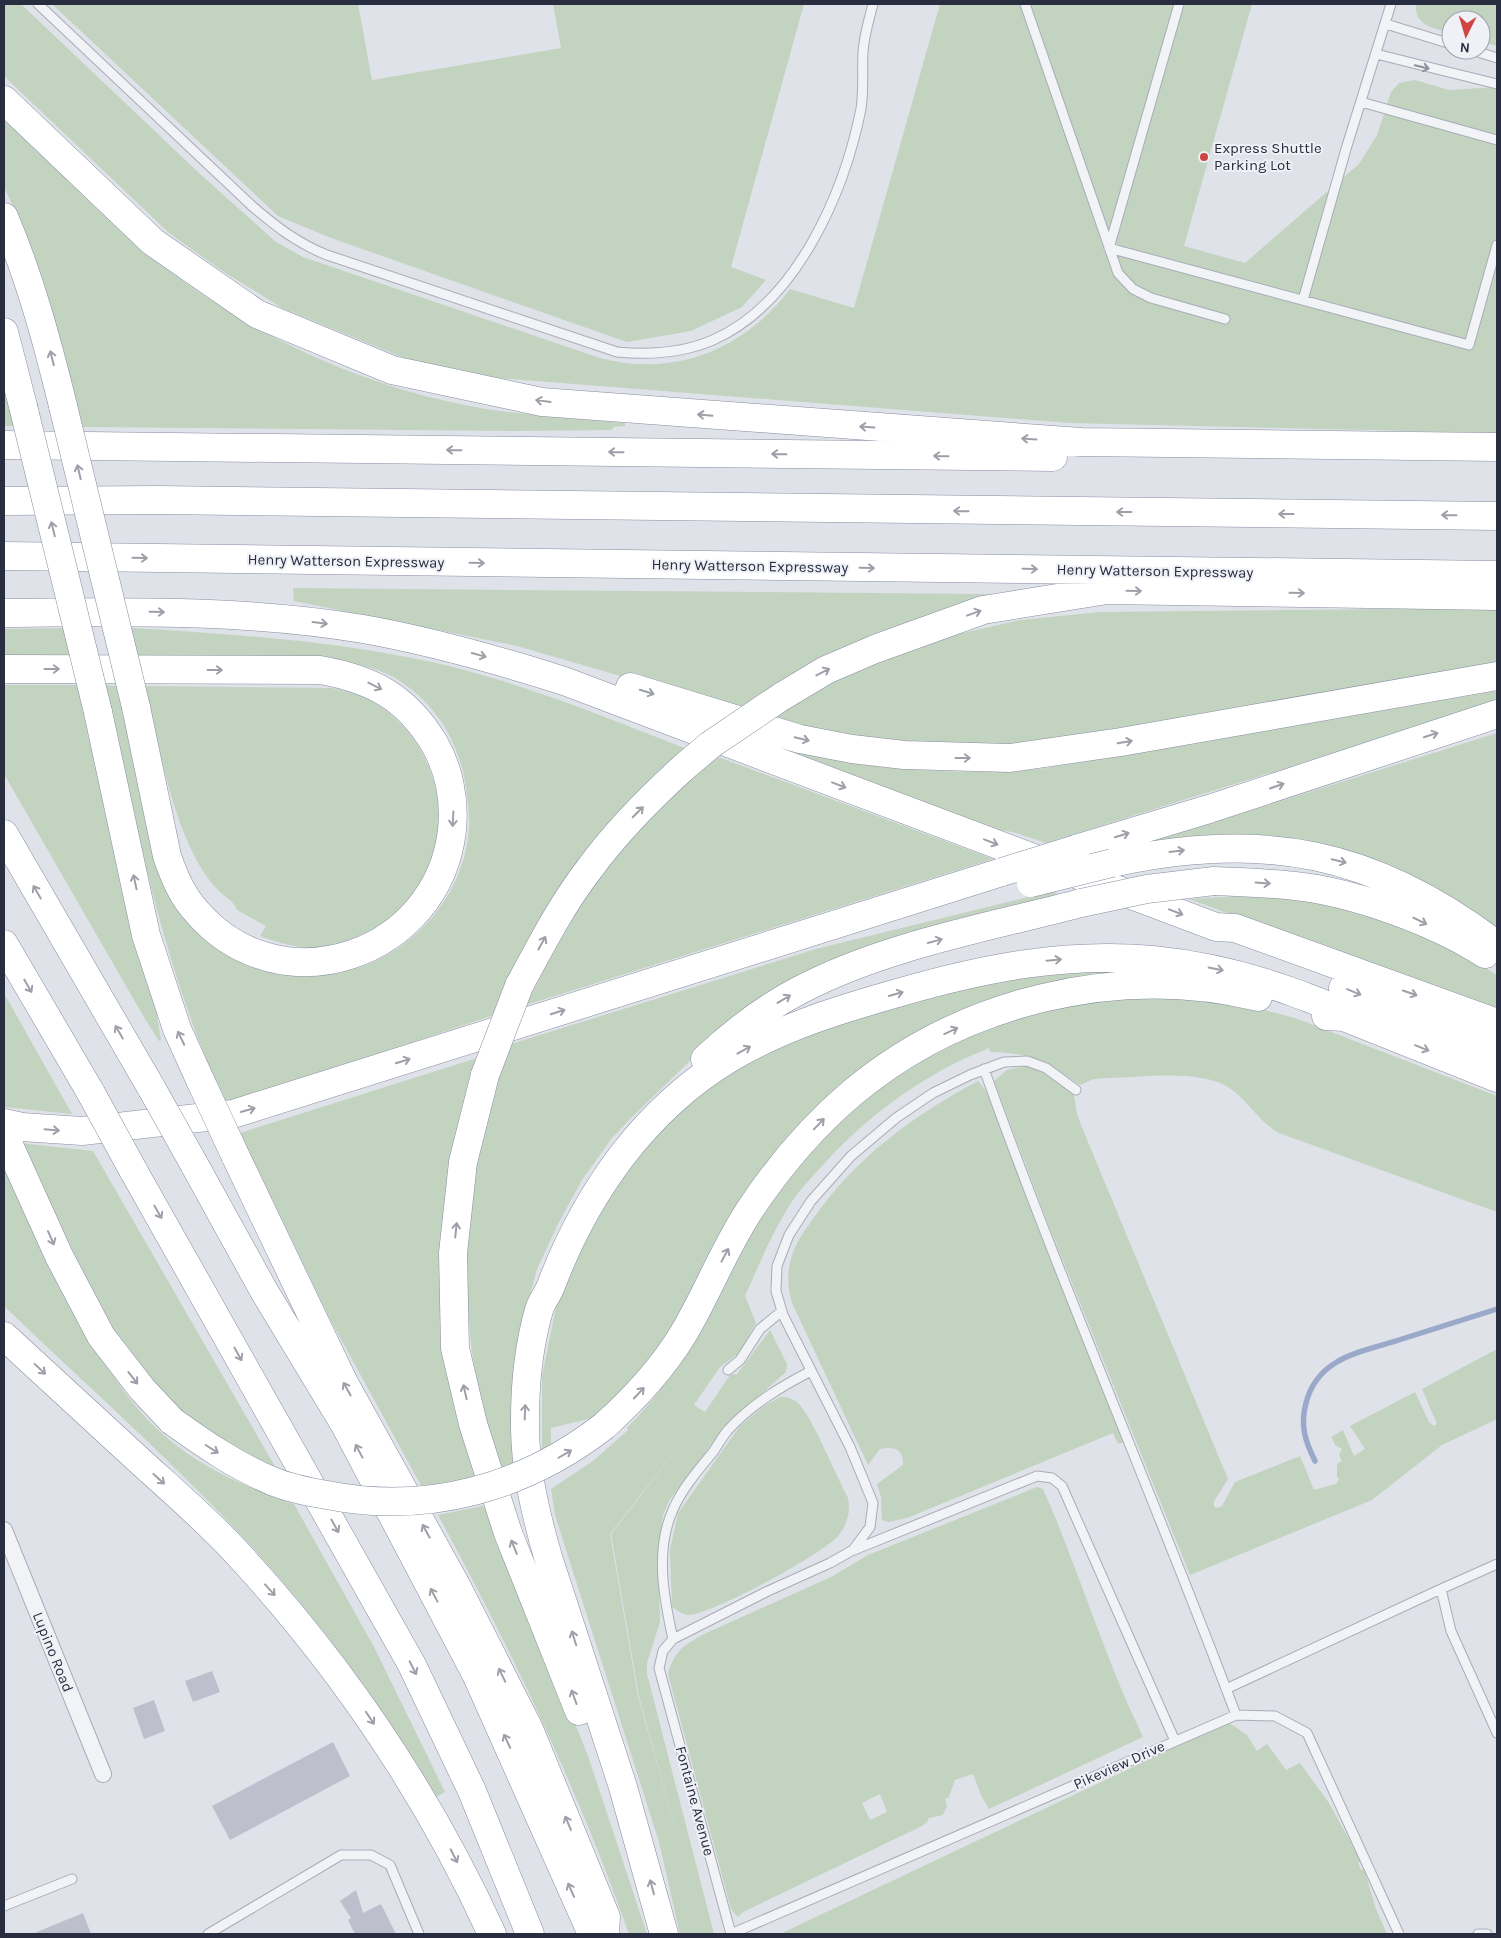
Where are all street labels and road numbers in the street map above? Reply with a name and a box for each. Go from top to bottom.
street label: Henry Watterson Expressway [247,550,445,572]
street label: Henry Watterson Expressway [651,555,849,577]
street label: Henry Watterson Expressway [1056,560,1254,582]
street label: Lupino Road [29,1609,77,1695]
street label: Pikeview Drive [1071,1737,1167,1793]
street label: Fontaine Avenue [672,1744,718,1858]

